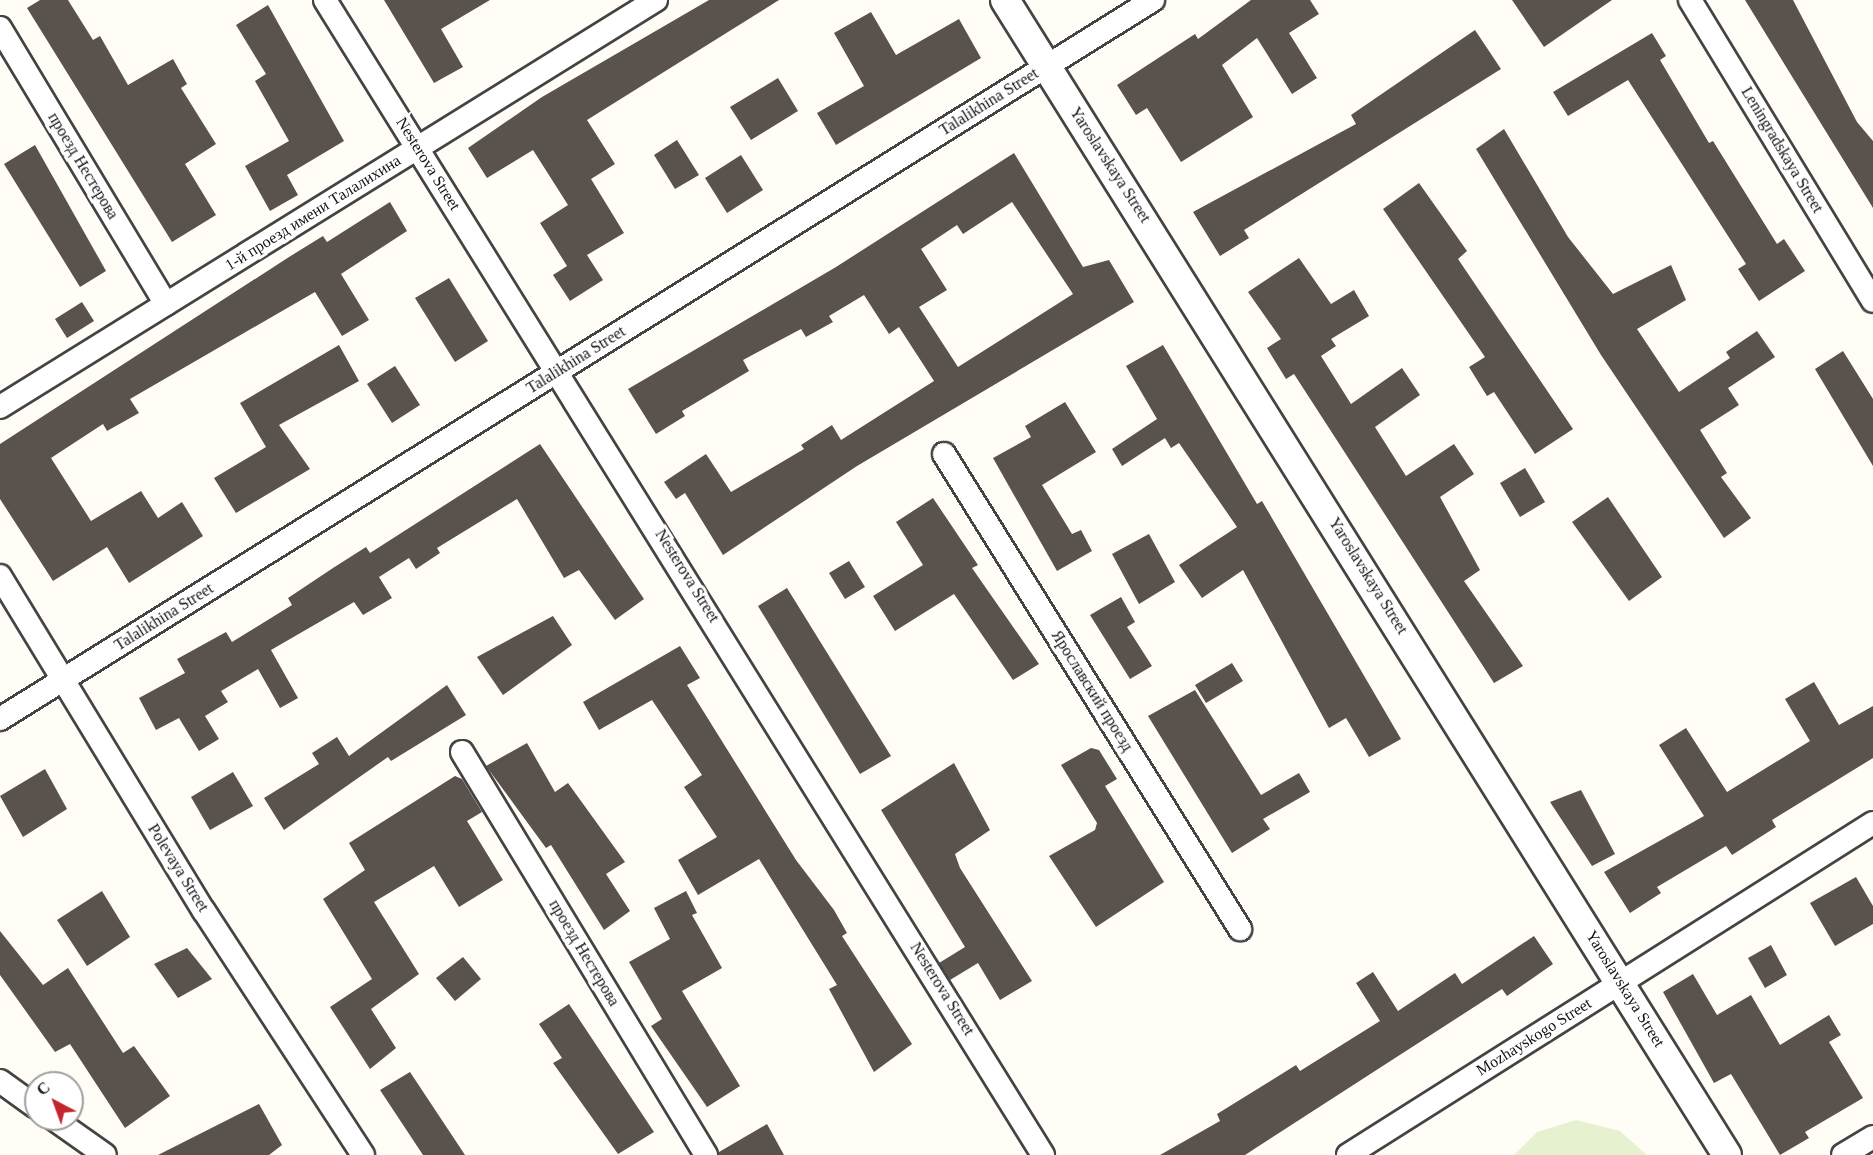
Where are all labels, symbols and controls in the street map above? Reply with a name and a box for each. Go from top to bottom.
street label: Talalikhina Street [936,64,1042,140]
street label: Leningradskaya Street [1737,84,1827,216]
street label: Yaroslavskaya Street [1065,104,1155,226]
street label: проезд Нестерова [44,109,122,223]
street label: Nesterova Street [392,114,464,214]
street label: 1-й проезд имени Талалихина [222,151,404,275]
street label: Talalikhina Street [523,322,629,398]
street label: Yaroslavskaya Street [1324,514,1412,638]
street label: Nesterova Street [651,526,723,626]
street label: Talalikhina Street [111,579,217,655]
street label: Ярославский проезд [1047,627,1137,755]
street label: Polevaya Street [143,821,213,915]
street label: проезд Нестерова [545,896,623,1010]
street label: Yaroslavskaya Street [1581,927,1669,1051]
street label: Nesterova Street [906,939,978,1039]
street label: Mozhayskogo Street [1473,994,1595,1080]
north arrow [24,1071,84,1131]
text: С [33,1078,53,1099]

